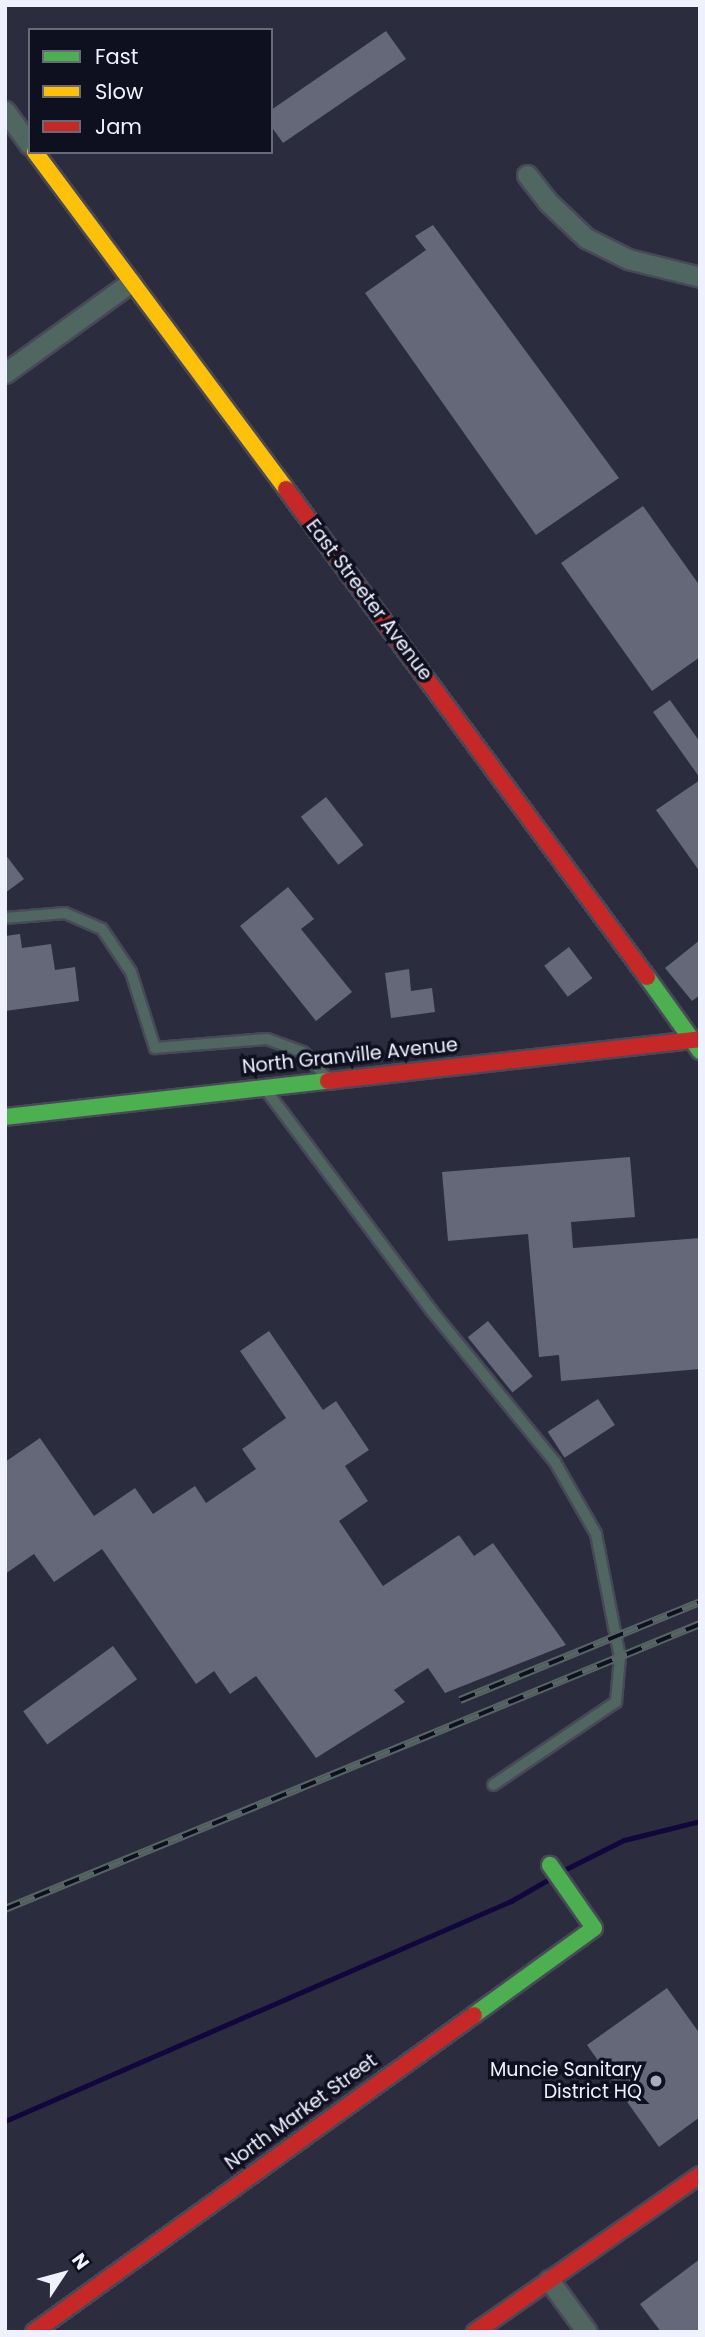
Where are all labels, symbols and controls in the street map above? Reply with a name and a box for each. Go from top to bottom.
legend [28,28,273,154]
text: Fast [95,42,138,71]
text: Slow [95,77,143,106]
text: Jam [95,112,142,141]
street label: East Streeter Avenue [301,515,437,685]
street label: North Granville Avenue [241,1033,459,1079]
street label: North Market Street [221,2049,381,2175]
place label: Muncie Sanitary District HQ [490,2059,642,2103]
marker: Muncie Sanitary District HQ [648,2073,664,2089]
north arrow [28,2239,98,2309]
text: N [65,2248,96,2275]

